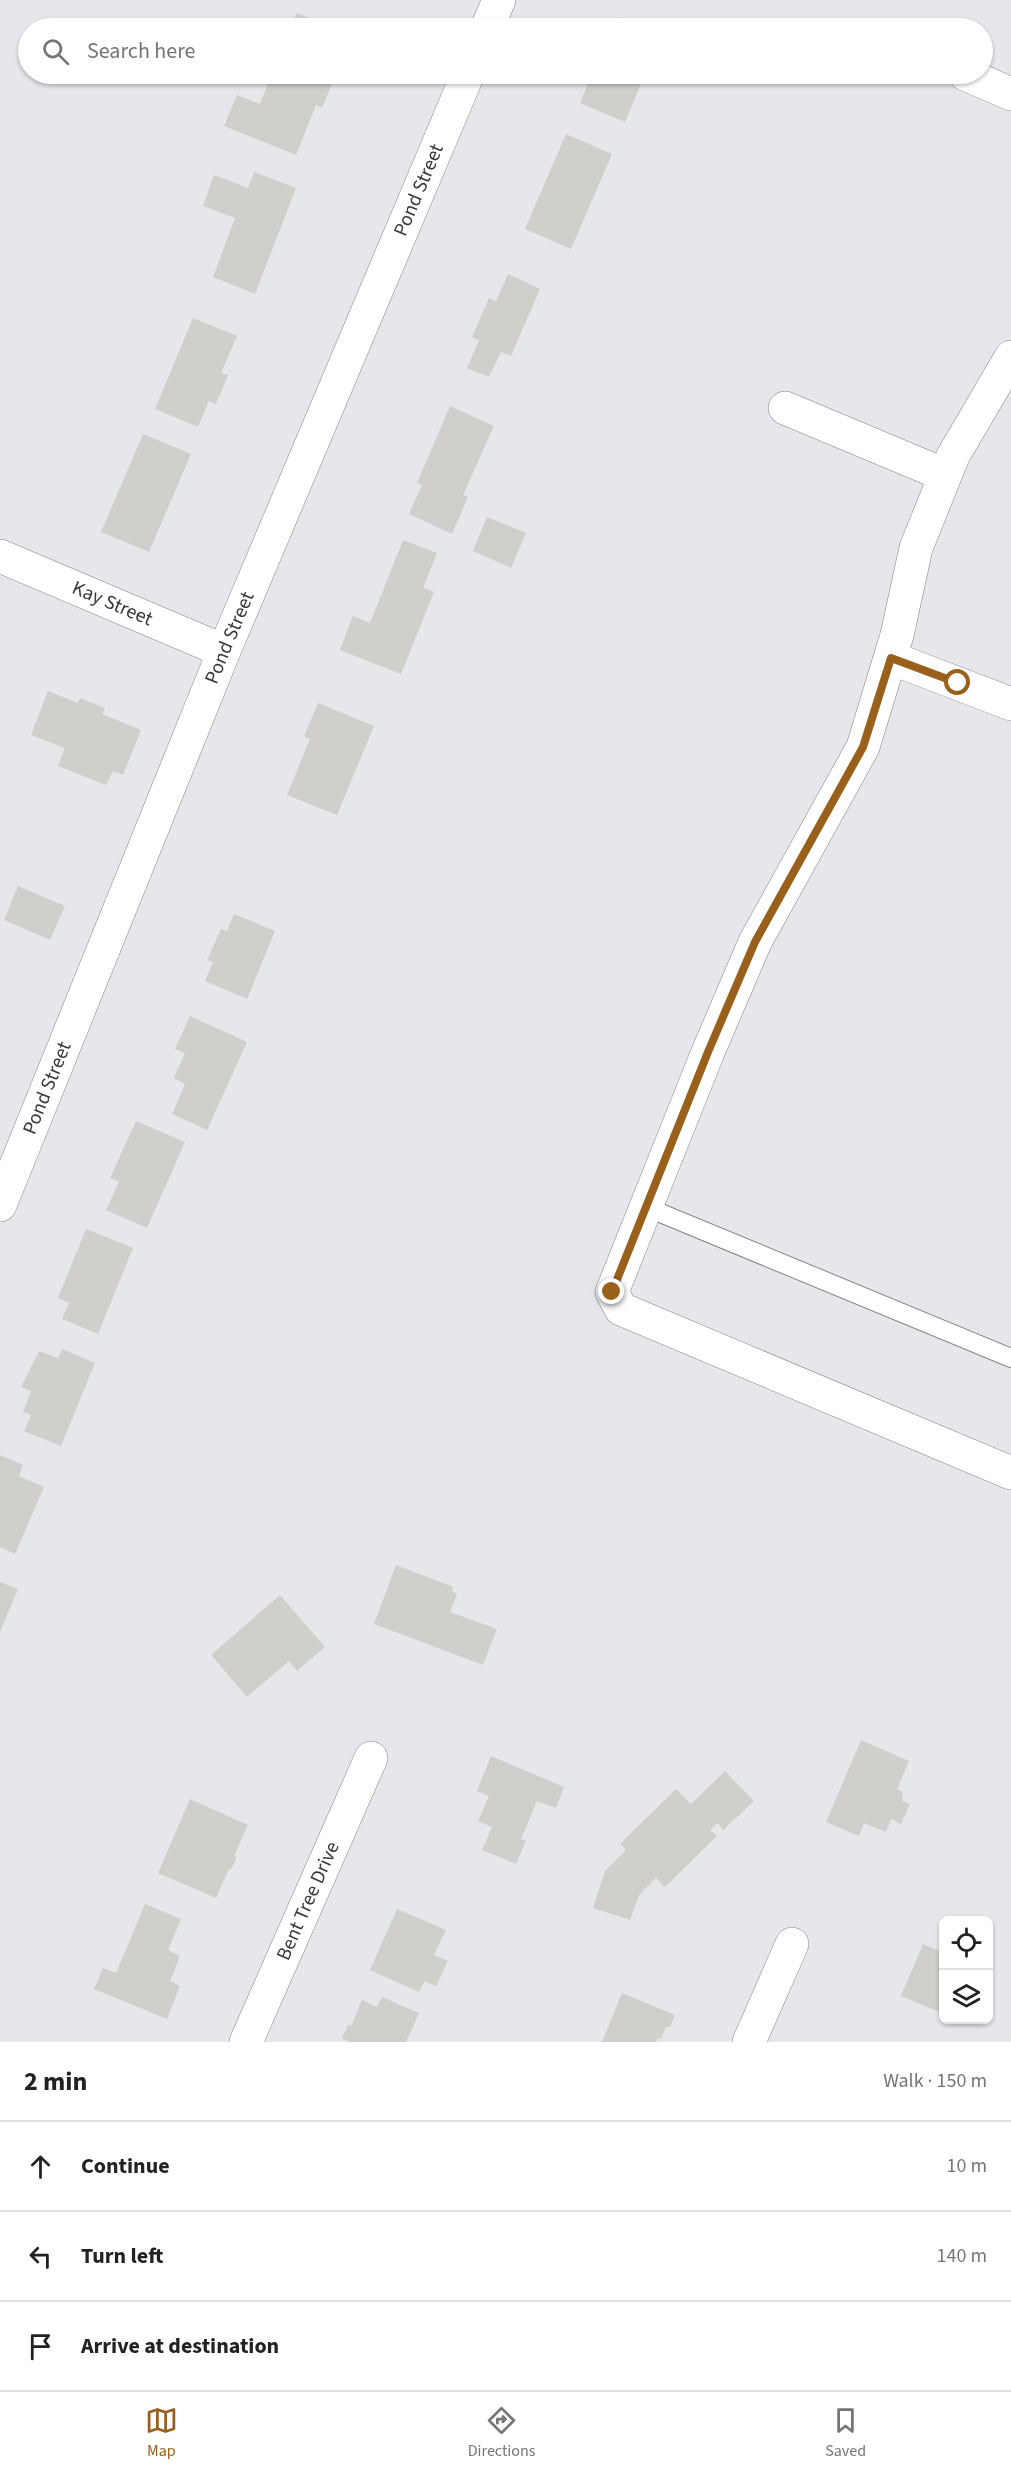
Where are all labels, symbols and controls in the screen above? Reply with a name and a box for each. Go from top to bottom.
search box [18,18,993,84]
icon: search [39,35,72,68]
text: Search here [87,35,195,67]
street label: Pond Street [387,139,451,241]
street label: Kay Street [68,574,157,633]
street label: Pond Street [198,587,262,688]
route start [944,669,970,695]
street label: Pond Street [16,1037,79,1139]
route end [598,1278,624,1304]
street label: Bent Tree Drive [270,1837,347,1965]
map controls [939,1916,993,2024]
button: locate [939,1916,993,1970]
button: layers [939,1970,993,2024]
text: 2 min [24,2063,87,2100]
text: Walk · 150 m [883,2067,987,2095]
icon: ahead [24,2150,57,2183]
text: Continue [81,2150,170,2182]
text: 10 m [947,2152,987,2180]
icon: left [24,2240,57,2273]
text: Turn left [81,2240,163,2272]
text: 140 m [937,2242,987,2270]
icon: arrive [24,2330,57,2363]
text: Arrive at destination [81,2330,279,2362]
tab: Map [145,2404,178,2462]
tab: Directions [468,2404,535,2462]
tab: Saved [825,2404,866,2462]

